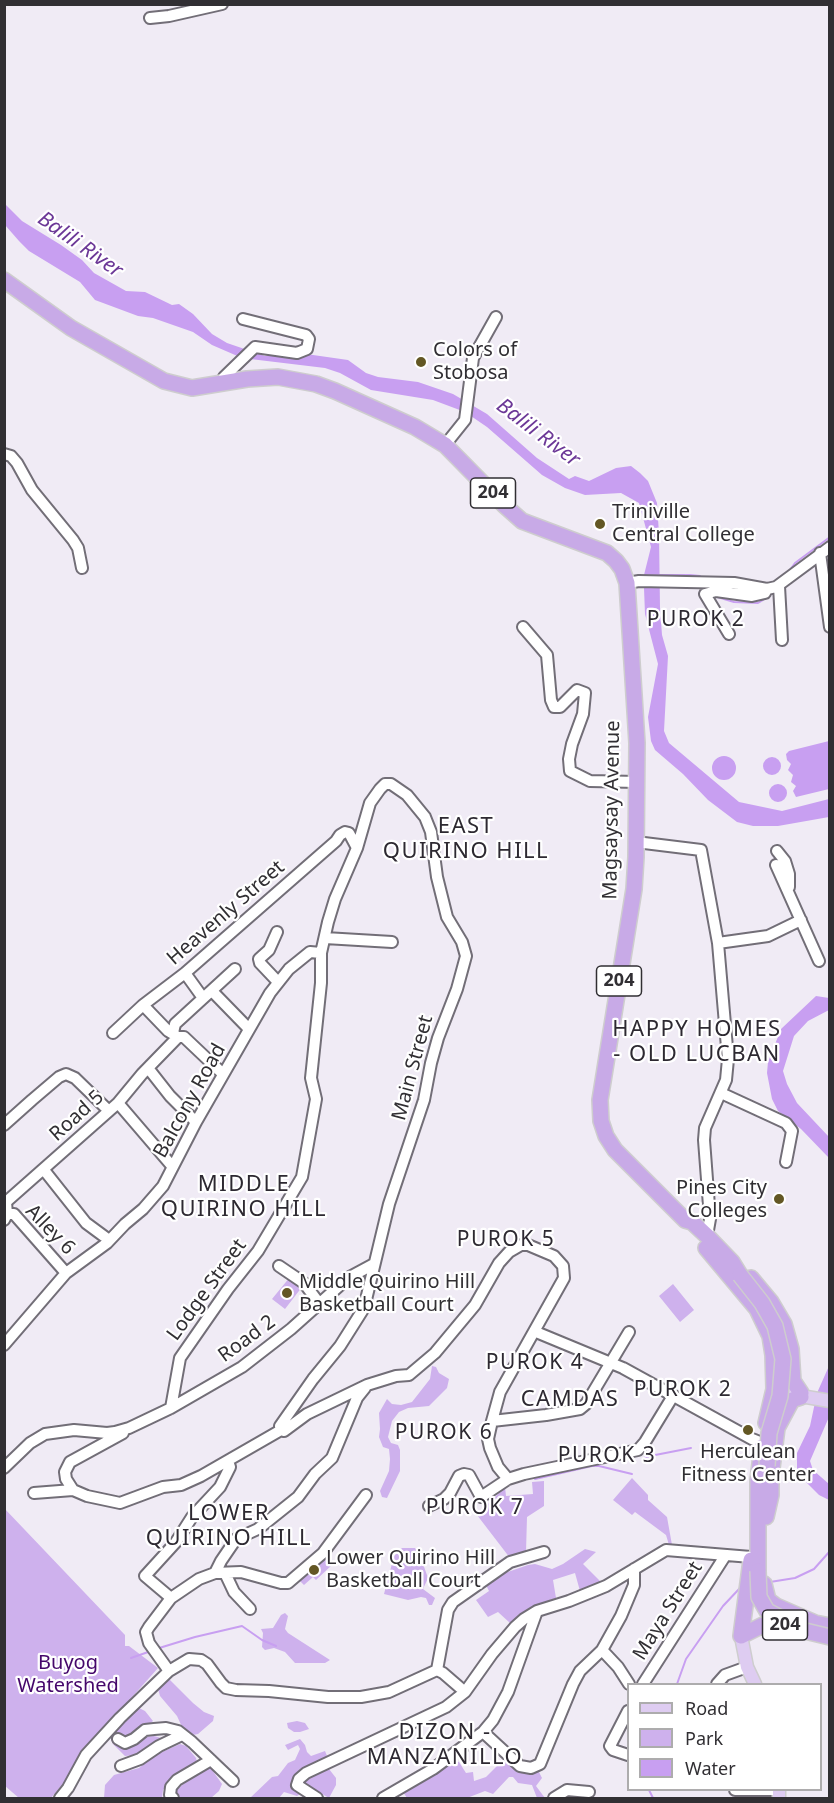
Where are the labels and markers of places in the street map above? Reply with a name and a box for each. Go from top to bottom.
place label: Colors of Stobosa [433,338,517,385]
marker: Colors of Stobosa [414,355,428,369]
place label: Triniville Central College [612,500,755,547]
marker: Triniville Central College [593,517,607,531]
place label: Pines City Colleges [676,1176,767,1223]
marker: Pines City Colleges [772,1192,786,1206]
place label: Middle Quirino Hill Basketball Court [299,1270,475,1317]
marker: Middle Quirino Hill Basketball Court [280,1286,294,1300]
marker: Herculean Fitness Center [741,1423,755,1437]
place label: Herculean Fitness Center [681,1440,815,1487]
place label: Lower Quirino Hill Basketball Court [326,1546,495,1593]
marker: Lower Quirino Hill Basketball Court [307,1563,321,1577]

